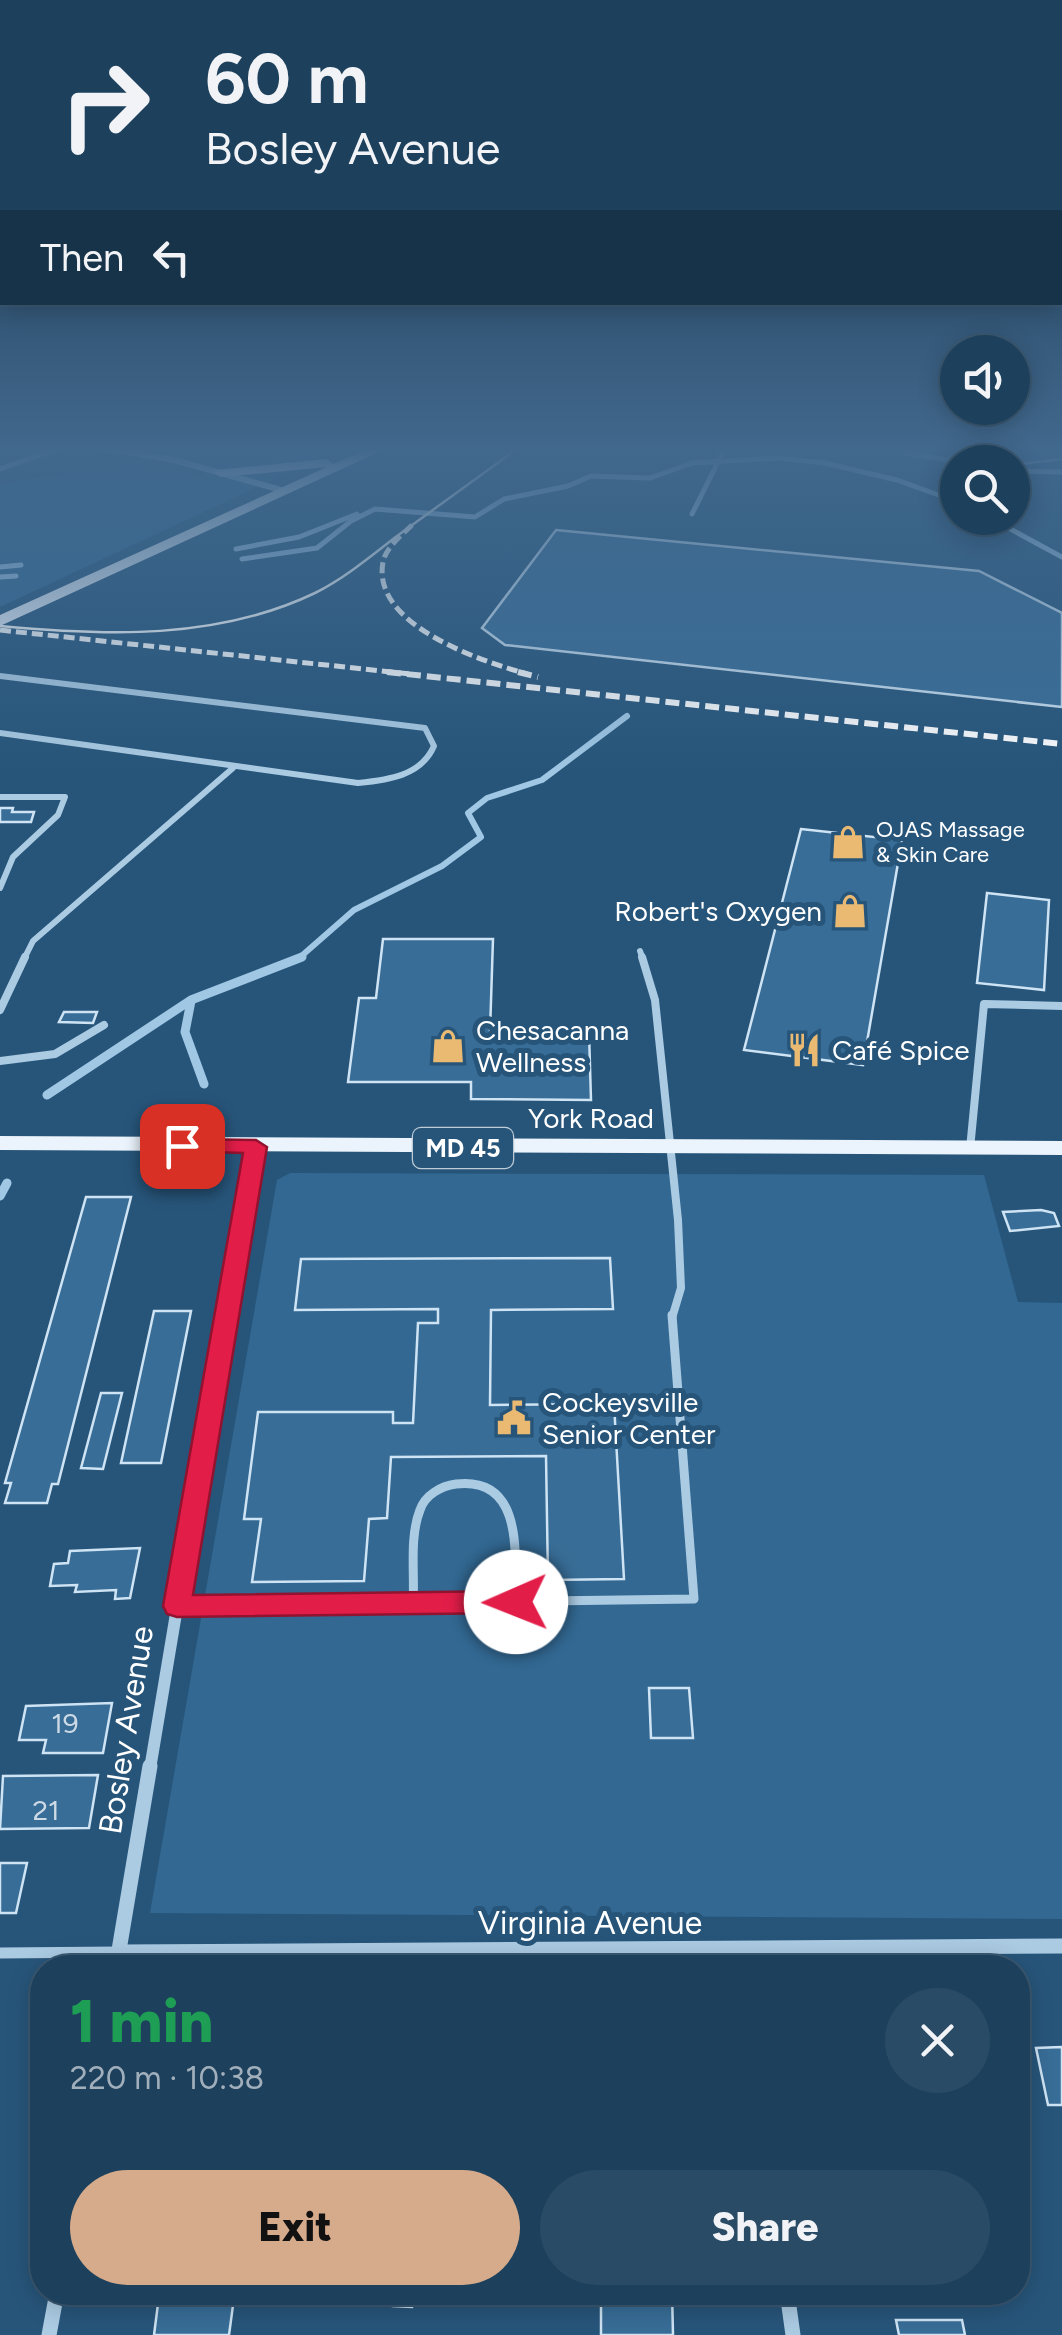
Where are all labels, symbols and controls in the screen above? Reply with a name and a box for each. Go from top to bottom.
text: 60 m [205,36,369,121]
icon: right [40,40,170,170]
text: Bosley Avenue [205,121,500,175]
icon: left [144,230,199,285]
text: Then [40,235,124,281]
map controls [940,335,1030,535]
button: sound [940,335,1030,425]
button: search [940,445,1030,535]
place label: OJAS Massage & Skin Care [876,816,1025,868]
shop icon: OJAS Massage & Skin Care [829,823,867,861]
shop icon: Robert's Oxygen [831,892,869,930]
place label: Robert's Oxygen [614,894,822,928]
place label: Chesacanna Wellness [476,1013,629,1079]
shop icon: Chesacanna Wellness [429,1027,467,1065]
restaurant icon: Café Spice [785,1031,823,1069]
place label: Café Spice [832,1033,970,1067]
street label: York Road [528,1101,654,1135]
pin [140,1104,225,1189]
icon: arrive [155,1119,210,1174]
road number: MD 45 [413,1128,513,1168]
place label: Cockeysville Senior Center [542,1385,716,1451]
public building icon: Cockeysville Senior Center [495,1399,533,1437]
position arrow [464,1550,568,1654]
street label: Bosley Avenue [91,1623,161,1837]
house number: 19 [51,1706,79,1740]
house number: 21 [32,1793,60,1827]
street label: Virginia Avenue [478,1904,702,1942]
text: 1 min [70,1985,213,2057]
button: close [885,1988,990,2093]
text: 220 m · 10:38 [70,2059,264,2097]
button: Exit [70,2170,520,2285]
button: Share [540,2170,990,2285]

